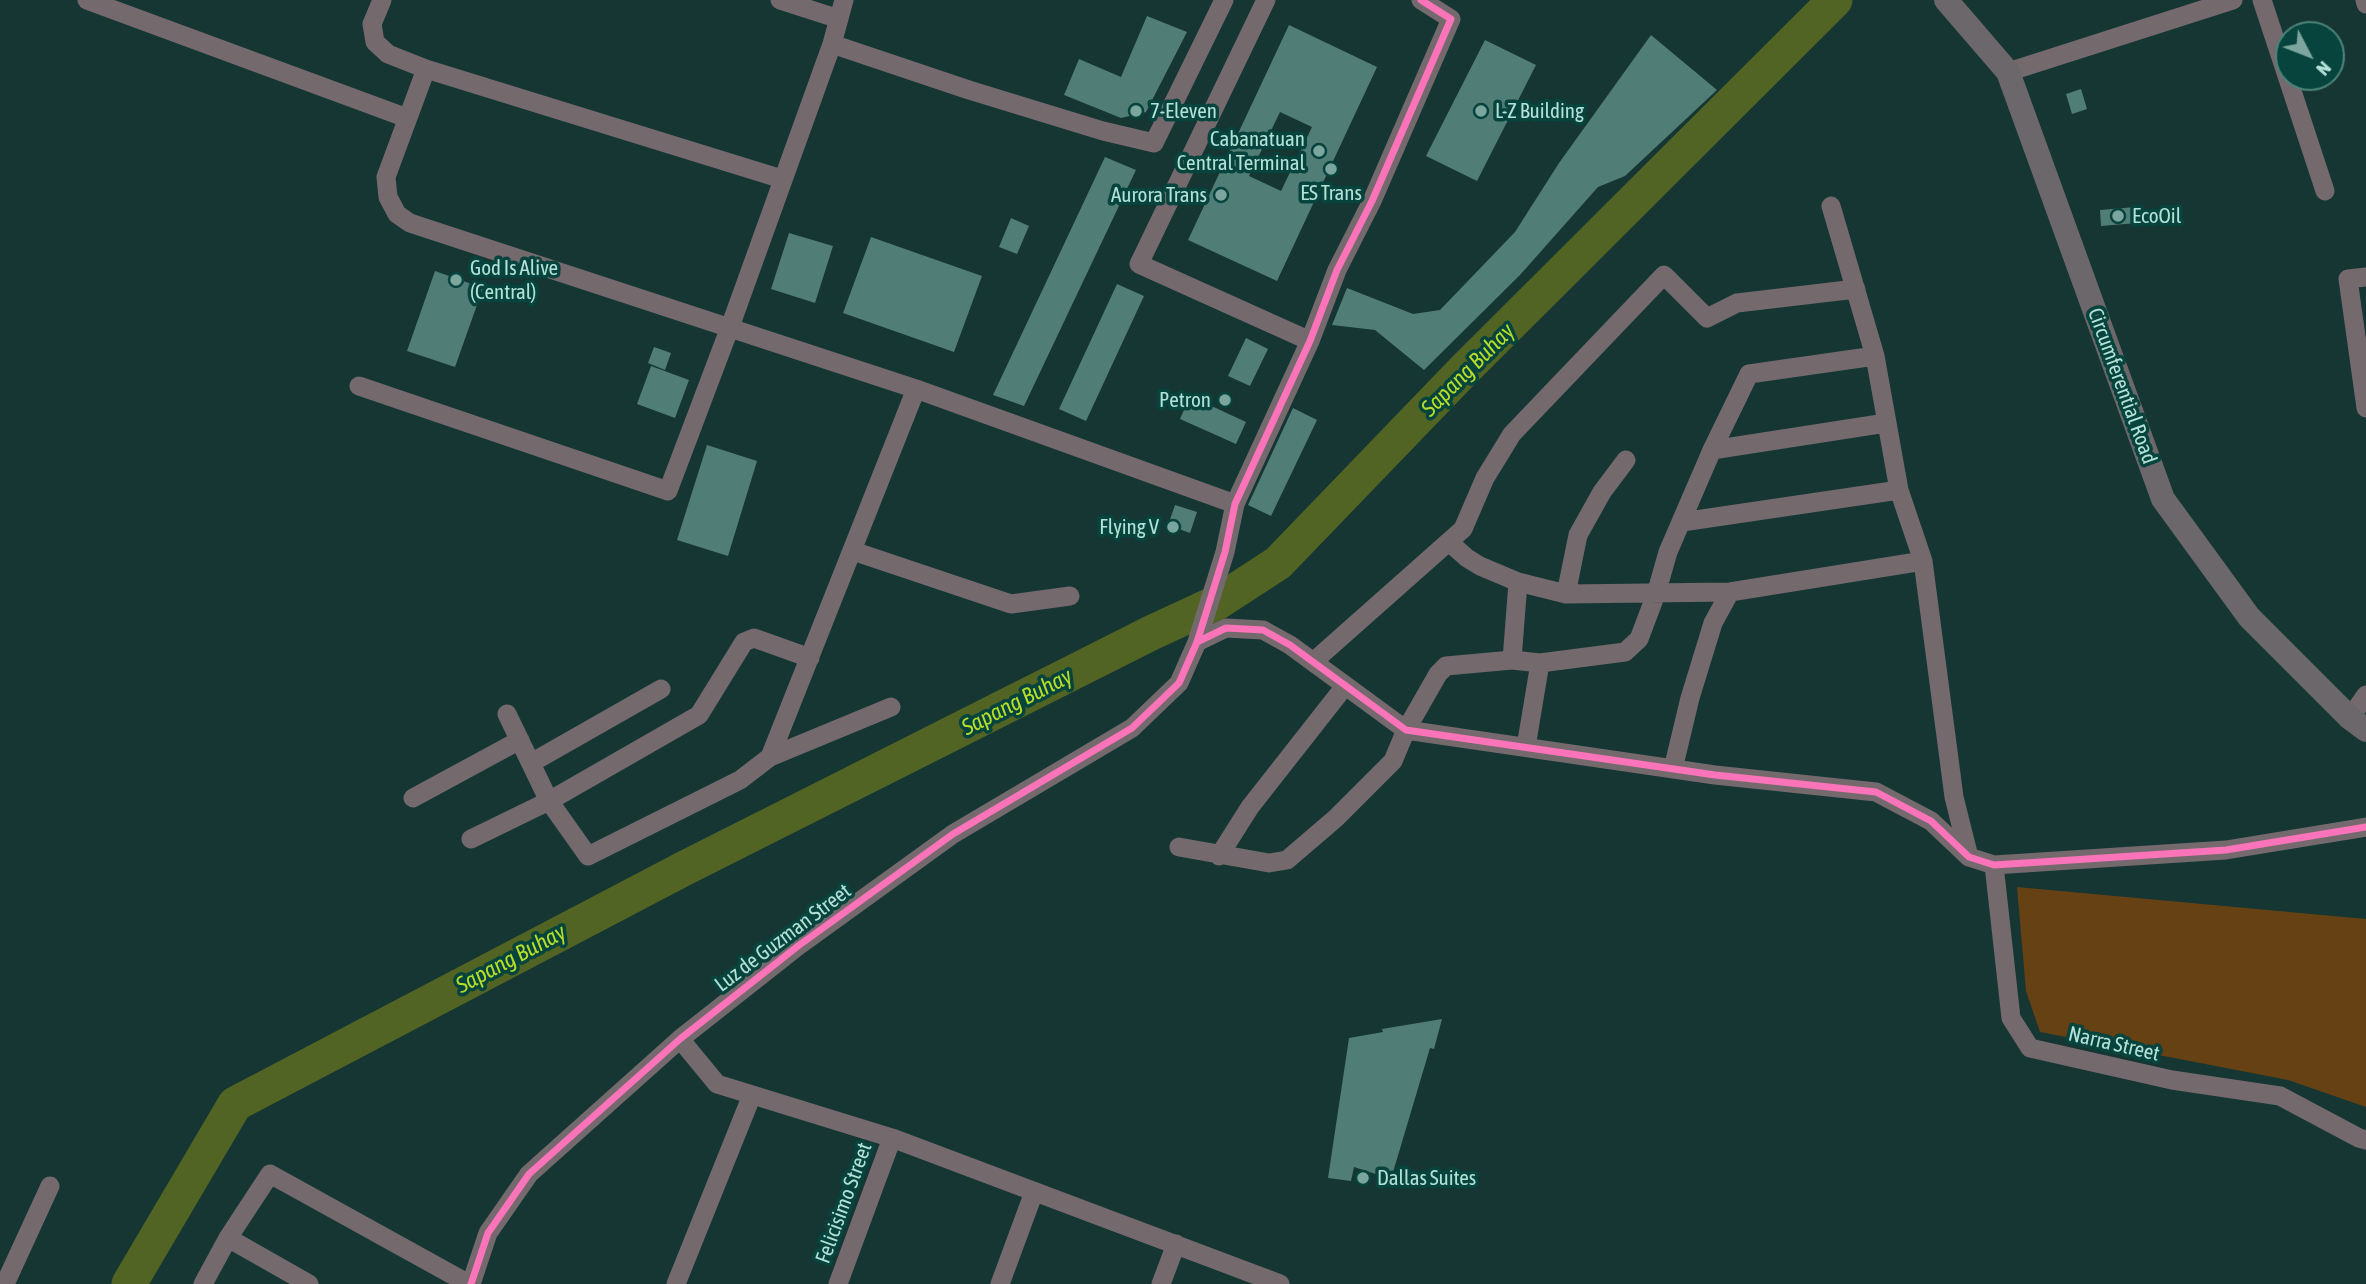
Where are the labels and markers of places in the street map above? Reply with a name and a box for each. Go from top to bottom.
place label: 7-Eleven [1150,98,1217,124]
place label: L-Z Building [1495,98,1584,124]
marker: 7-Eleven [1128,103,1144,119]
marker: L-Z Building [1473,103,1489,119]
place label: Cabanatuan Central Terminal [1177,126,1305,176]
marker: Cabanatuan Central Terminal [1311,143,1327,159]
marker: ES Trans [1323,161,1339,177]
place label: ES Trans [1300,180,1362,206]
place label: Aurora Trans [1111,182,1207,208]
marker: Aurora Trans [1213,187,1229,203]
place label: EcoOil [2132,203,2181,229]
marker: EcoOil [2110,208,2126,224]
place label: God Is Alive (Central) [470,255,558,305]
marker: God Is Alive (Central) [448,272,464,288]
place label: Petron [1159,387,1211,413]
marker: Petron [1217,392,1233,408]
place label: Flying V [1099,514,1159,540]
marker: Flying V [1165,519,1181,535]
place label: Dallas Suites [1377,1165,1476,1191]
marker: Dallas Suites [1355,1170,1371,1186]

